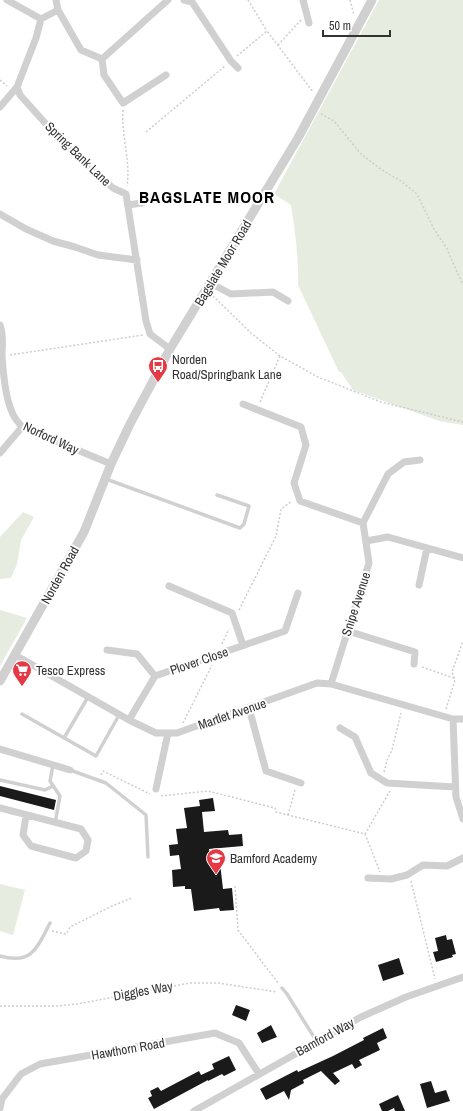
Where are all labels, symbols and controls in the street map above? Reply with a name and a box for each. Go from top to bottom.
scale bar [323,12,390,38]
text: 50 m [329,18,351,34]
street label: Spring Bank Lane [41,118,115,190]
district label: BAGSLATE MOOR [139,185,275,208]
street label: Bagslate Moor Road [191,217,255,309]
place label: Norden Road/Springbank Lane [172,351,282,383]
bus stop icon: Norden Road/Springbank Lane [147,355,169,383]
street label: Norford Way [20,418,82,459]
street label: Norden Road [37,543,83,607]
street label: Snipe Avenue [338,570,374,638]
street label: Plover Close [168,643,230,679]
supermarket icon: Tesco Express [11,659,33,687]
place label: Tesco Express [36,662,105,679]
street label: Martlet Avenue [196,694,268,734]
school or university icon: Bamford Academy [205,847,227,875]
place label: Bamford Academy [230,850,318,867]
street label: Diggles Way [112,977,175,1005]
street label: Bamford Way [293,1014,358,1060]
street label: Hawthorn Road [90,1034,166,1064]

